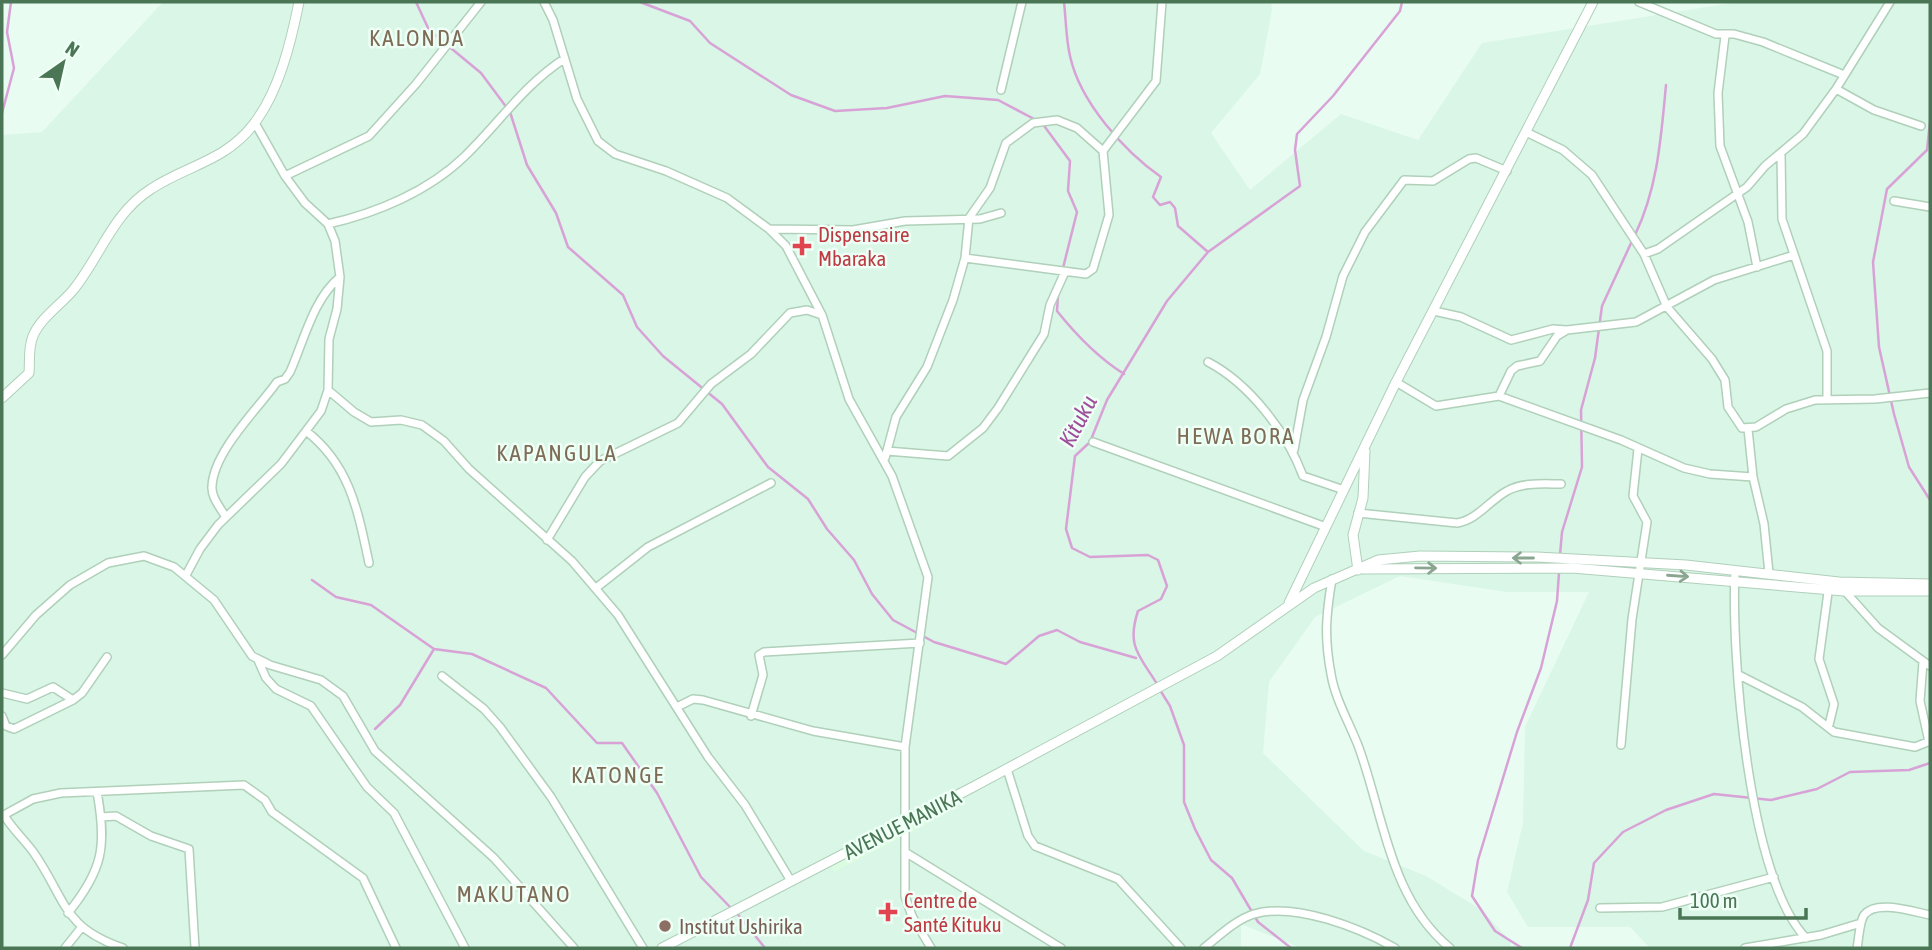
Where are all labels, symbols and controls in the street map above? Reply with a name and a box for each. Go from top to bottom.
district label: KALONDA [369,25,465,51]
north arrow [28,28,98,98]
text: N [62,37,83,61]
place label: Dispensaire Mbaraka [818,222,909,270]
marker: Dispensaire Mbaraka [792,236,812,256]
water label: Kituku [1054,391,1102,451]
district label: HEWA BORA [1177,423,1295,449]
district label: KAPANGULA [496,440,618,466]
one-way arrow [1512,551,1535,564]
one-way arrow [1415,561,1438,575]
one-way arrow [1666,570,1689,583]
district label: KATONGE [571,762,665,788]
street label: AVENUE MANIKA [839,784,965,864]
scale bar [1680,876,1806,920]
district label: MAKUTANO [457,881,571,907]
place label: Centre de Santé Kituku [904,888,1002,936]
text: 100 m [1690,888,1738,912]
marker: Centre de Santé Kituku [878,902,898,922]
place label: Institut Ushirika [679,914,803,938]
marker: Institut Ushirika [657,918,673,934]

